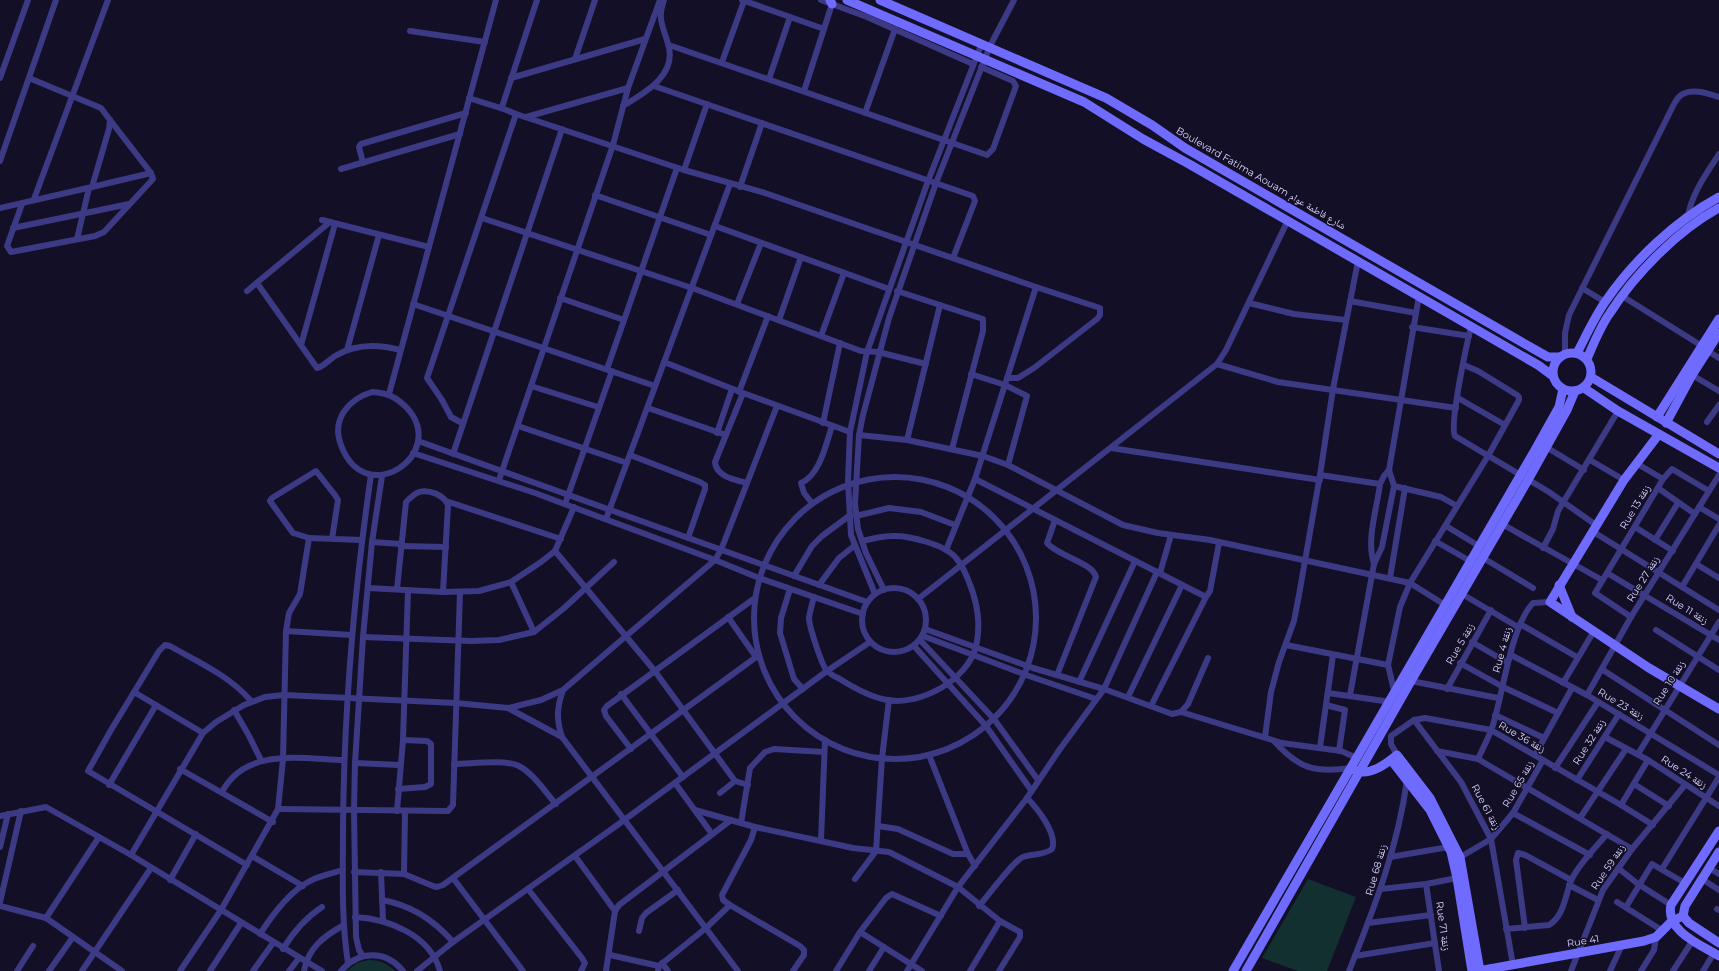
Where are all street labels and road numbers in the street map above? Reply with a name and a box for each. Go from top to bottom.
street label: Boulevard Fatima Aouam شارع فاطمة عوام [1173,124,1349,233]
street label: Rue 13 زنقة [1617,482,1653,532]
street label: Rue 27 زنقة [1624,553,1662,604]
street label: Rue 11 زنقة [1663,591,1711,627]
street label: Rue 5 زنقة [1443,621,1477,667]
street label: Rue 4 زنقة [1490,626,1514,674]
street label: Rue 10 زنقة [1650,658,1688,708]
street label: Rue 23 زنقة [1596,685,1647,723]
street label: Rue 32 زنقة [1570,717,1608,767]
street label: Rue 36 زنقة [1496,718,1548,756]
street label: Rue 24 زنقة [1659,752,1710,792]
street label: Rue 65 زنقة [1499,758,1537,810]
street label: Rue 61 زنقة [1469,782,1504,832]
street label: Rue 59 زنقة [1588,842,1628,892]
street label: Rue 68 زنقة [1362,843,1390,897]
street label: Rue 71 زنقة [1433,900,1453,952]
street label: Rue 41 [1566,932,1600,950]

